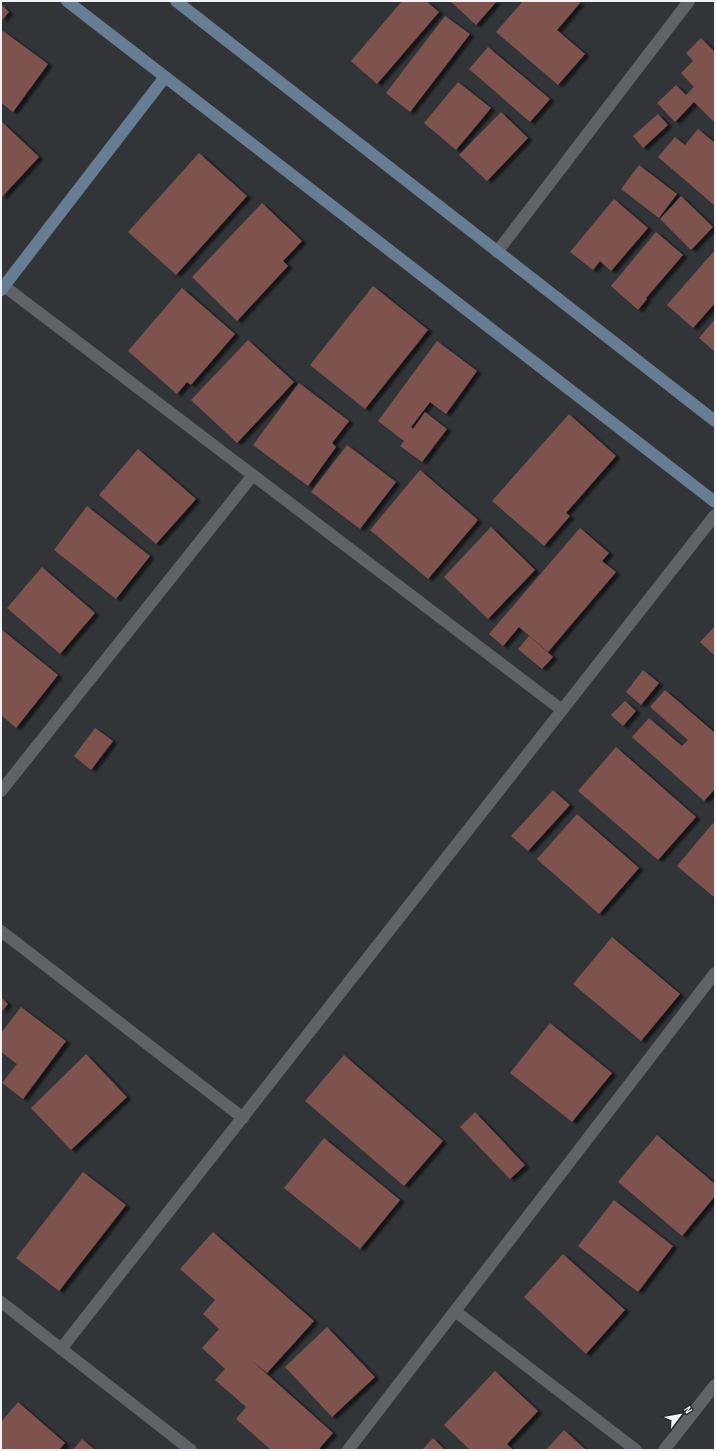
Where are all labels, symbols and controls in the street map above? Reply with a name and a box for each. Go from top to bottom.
north arrow [660,1395,700,1435]
text: N [681,1404,695,1416]

